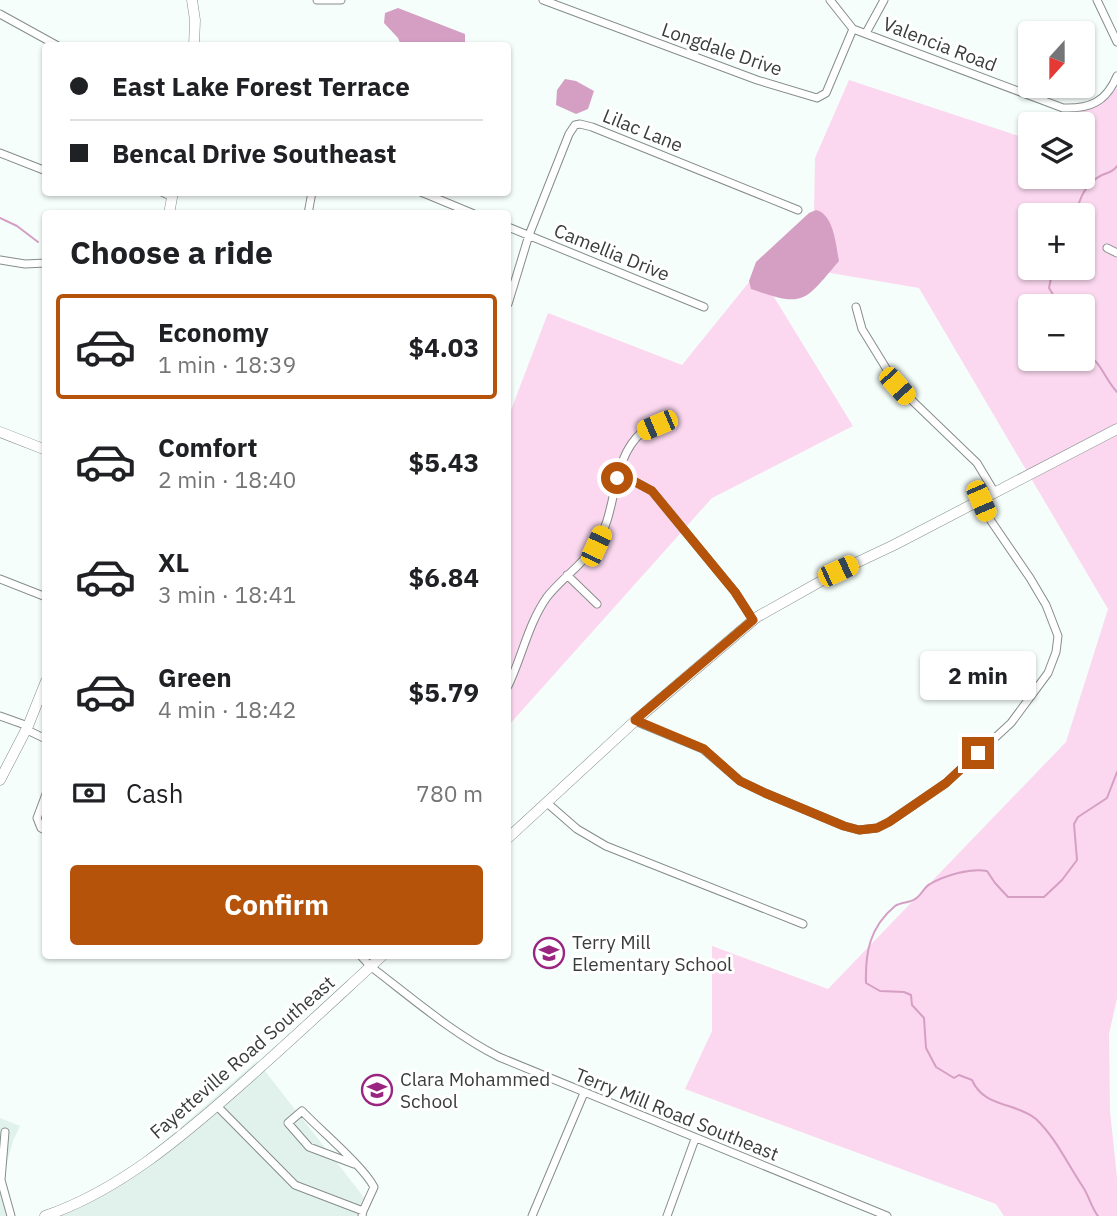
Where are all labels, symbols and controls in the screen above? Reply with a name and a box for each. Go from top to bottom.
street label: Valencia Road [880,11,1000,77]
street label: Longdale Drive [659,17,785,81]
north arrow [1018,21,1096,98]
map controls [1018,21,1095,371]
text: East Lake Forest Terrace [112,69,410,103]
street label: Lilac Lane [599,103,687,157]
button: layers [1018,112,1095,189]
text: Bencal Drive Southeast [112,136,396,170]
button: + [1018,203,1095,280]
street label: Camellia Drive [551,218,673,286]
text: Choose a ride [70,231,273,273]
button: − [1018,294,1095,371]
icon: car [74,315,137,378]
text: Economy [158,315,269,349]
text: $4.03 [409,330,479,364]
text: 1 min · 18:39 [158,349,296,379]
car [876,363,919,409]
car [634,407,681,443]
icon: car [74,430,137,493]
text: Comfort [158,430,257,464]
text: $5.43 [409,445,479,479]
route start [601,462,633,494]
text: 2 min · 18:40 [158,464,296,494]
car [964,478,999,524]
car [578,523,615,569]
icon: car [74,545,137,608]
text: XL [158,545,189,579]
car [815,553,862,589]
text: $6.84 [409,560,479,594]
text: 3 min · 18:41 [158,579,296,609]
callout: 2 min [920,652,1036,700]
icon: car [74,660,137,723]
text: Green [158,660,232,694]
text: 2 min [948,660,1008,690]
text: $5.79 [409,675,479,709]
text: 4 min · 18:42 [158,694,296,724]
route end [962,737,994,769]
icon: cash [70,774,108,812]
text: Cash [126,776,183,810]
text: 780 m [416,778,483,808]
button: Confirm [70,865,483,945]
place label: Terry Mill Elementary School [572,930,732,976]
school or university icon: Terry Mill Elementary School [532,936,566,970]
street label: Fayetteville Road Southeast [145,970,339,1144]
street label: Terry Mill Road Southeast [572,1062,782,1166]
place label: Clara Mohammed School [400,1067,550,1113]
school or university icon: Clara Mohammed School [360,1073,394,1107]

